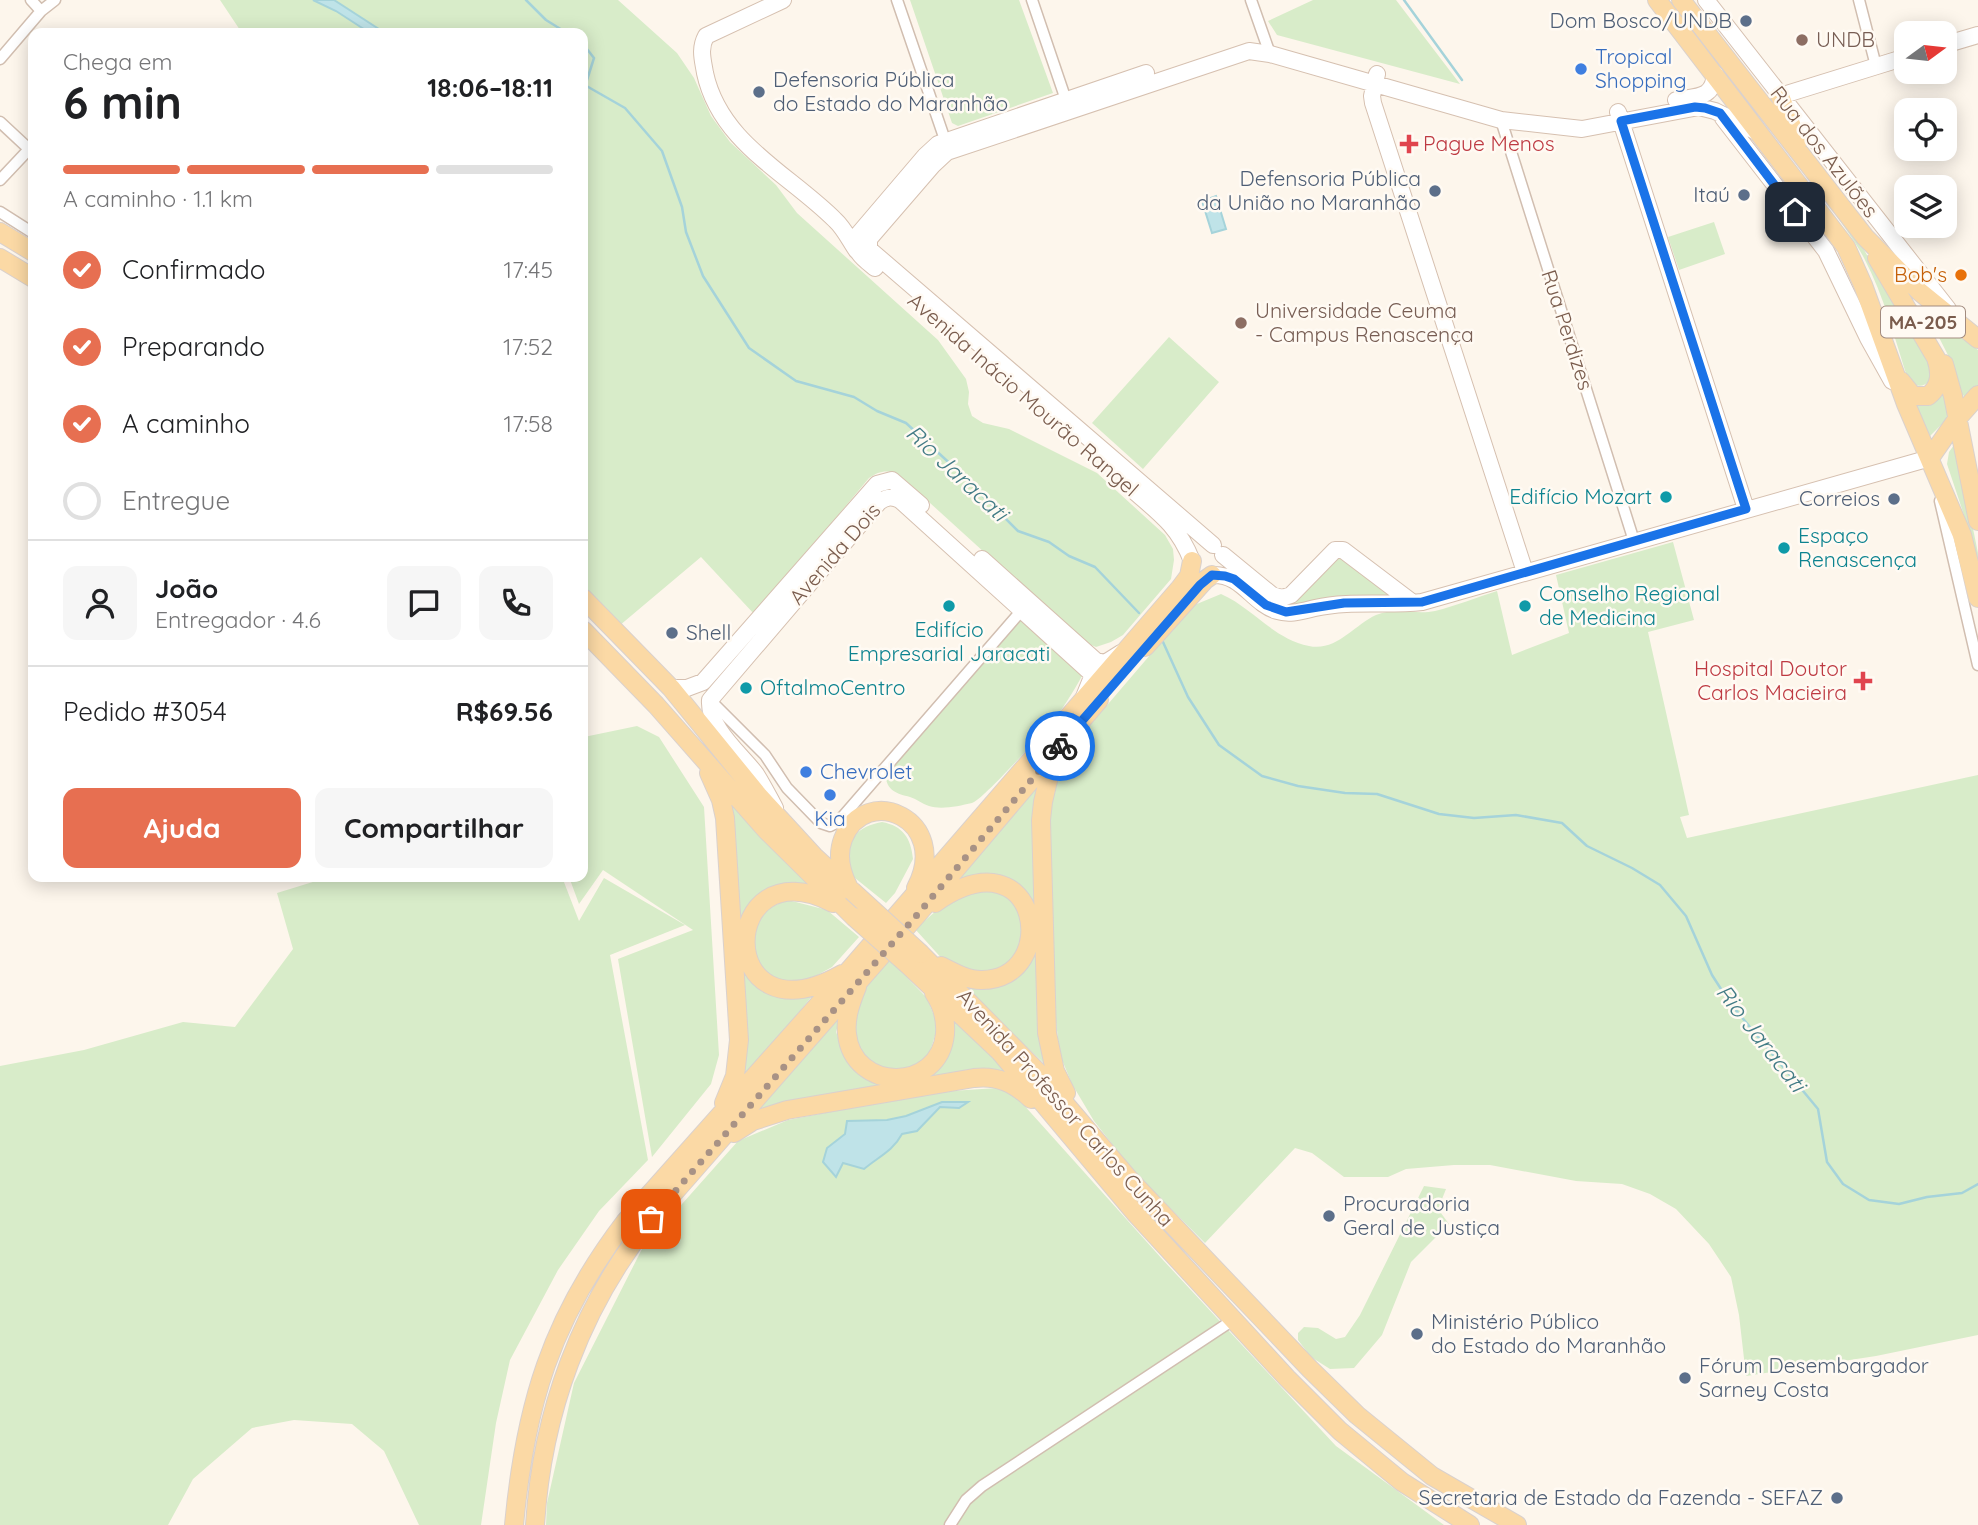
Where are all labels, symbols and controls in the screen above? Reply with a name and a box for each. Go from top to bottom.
place label: Dom Bosco/UNDB [1549,7,1732,33]
marker: Dom Bosco/UNDB [1738,13,1754,29]
north arrow [1894,21,1956,84]
map controls [1894,21,1957,238]
place label: UNDB [1816,26,1875,52]
marker: UNDB [1794,32,1810,48]
place label: Tropical Shopping [1595,43,1687,93]
text: Chega em [63,47,172,76]
marker: Tropical Shopping [1573,61,1589,77]
place label: Defensoria Pública do Estado do Maranhão [773,66,1008,116]
text: 18:06–18:11 [427,71,553,104]
text: 6 min [63,73,182,131]
street label: Rua dos Azulões [1765,80,1884,222]
marker: Defensoria Pública do Estado do Maranhão [751,84,767,100]
button: locate [1894,98,1957,161]
place label: Pague Menos [1423,130,1555,156]
marker: Pague Menos [1401,136,1417,152]
place label: Defensoria Pública da União no Maranhão [1196,165,1421,215]
button: layers [1894,175,1957,238]
place label: Itaú [1693,181,1730,207]
pin [1765,182,1825,242]
marker: Defensoria Pública da União no Maranhão [1427,183,1443,199]
text: A caminho · 1.1 km [63,184,253,213]
marker: Itaú [1736,187,1752,203]
icon: home [1776,193,1814,231]
icon: check [63,251,101,289]
text: Confirmado [122,253,266,286]
text: 17:45 [504,255,553,284]
place label: Bob's [1894,261,1947,287]
street label: Rua Perdizes [1536,266,1600,393]
marker: Bob's [1953,267,1969,283]
street label: Avenida Inácio Mourão Rangel [903,287,1144,501]
place label: Universidade Ceuma - Campus Renascença [1255,297,1474,347]
road number: MA-205 [1881,306,1965,338]
marker: Universidade Ceuma - Campus Renascença [1233,315,1249,331]
icon: check [63,328,101,366]
text: Preparando [122,330,265,363]
text: 17:52 [503,332,553,361]
icon: check [63,405,101,443]
text: A caminho [122,407,250,440]
text: 17:58 [503,409,553,438]
water label: Rio Jaracati [900,418,1017,529]
place label: Edifício Mozart [1509,483,1652,509]
text: Entregue [122,484,230,517]
place label: Correios [1799,485,1880,511]
marker: Edifício Mozart [1658,489,1674,505]
marker: Correios [1886,491,1902,507]
street label: Avenida Dois [783,497,885,609]
place label: Espaço Renascença [1798,522,1917,572]
marker: Espaço Renascença [1776,540,1792,556]
button: person [63,566,137,640]
button: chat [387,566,461,640]
button: phone [479,566,553,640]
text: João [155,572,218,605]
place label: Conselho Regional de Medicina [1539,580,1720,630]
marker: Edifício Empresarial Jaracati [941,598,957,614]
marker: Conselho Regional de Medicina [1517,598,1533,614]
text: Entregador · 4.6 [155,605,321,634]
place label: Edifício Empresarial Jaracati [848,616,1050,666]
place label: Shell [686,619,731,645]
marker: Shell [664,625,680,641]
place label: Hospital Doutor Carlos Macieira [1694,655,1847,705]
marker: Hospital Doutor Carlos Macieira [1853,671,1873,691]
place label: OftalmoCentro [760,674,905,700]
marker: OftalmoCentro [738,680,754,696]
text: Pedido #3054 [63,695,227,728]
text: R$69.56 [456,695,553,728]
courier [1025,711,1095,781]
icon: bike [1041,727,1079,765]
place label: Chevrolet [820,758,912,784]
marker: Chevrolet [798,764,814,780]
marker: Kia [822,787,838,803]
button: Ajuda [63,788,301,868]
button: Compartilhar [315,788,553,868]
place label: Kia [814,805,846,831]
water label: Rio Jaracati [1710,978,1814,1100]
street label: Avenida Professor Carlos Cunha [952,983,1180,1232]
pin [621,1189,681,1249]
place label: Procuradoria Geral de Justiça [1343,1190,1500,1240]
icon: bag [632,1200,670,1238]
marker: Procuradoria Geral de Justiça [1321,1208,1337,1224]
place label: Ministério Público do Estado do Maranhão [1431,1308,1666,1358]
marker: Ministério Público do Estado do Maranhão [1409,1326,1425,1342]
place label: Fórum Desembargador Sarney Costa [1699,1352,1929,1402]
marker: Fórum Desembargador Sarney Costa [1677,1370,1693,1386]
place label: Secretaria de Estado da Fazenda - SEFAZ [1419,1484,1823,1510]
marker: Secretaria de Estado da Fazenda - SEFAZ [1829,1490,1845,1506]

